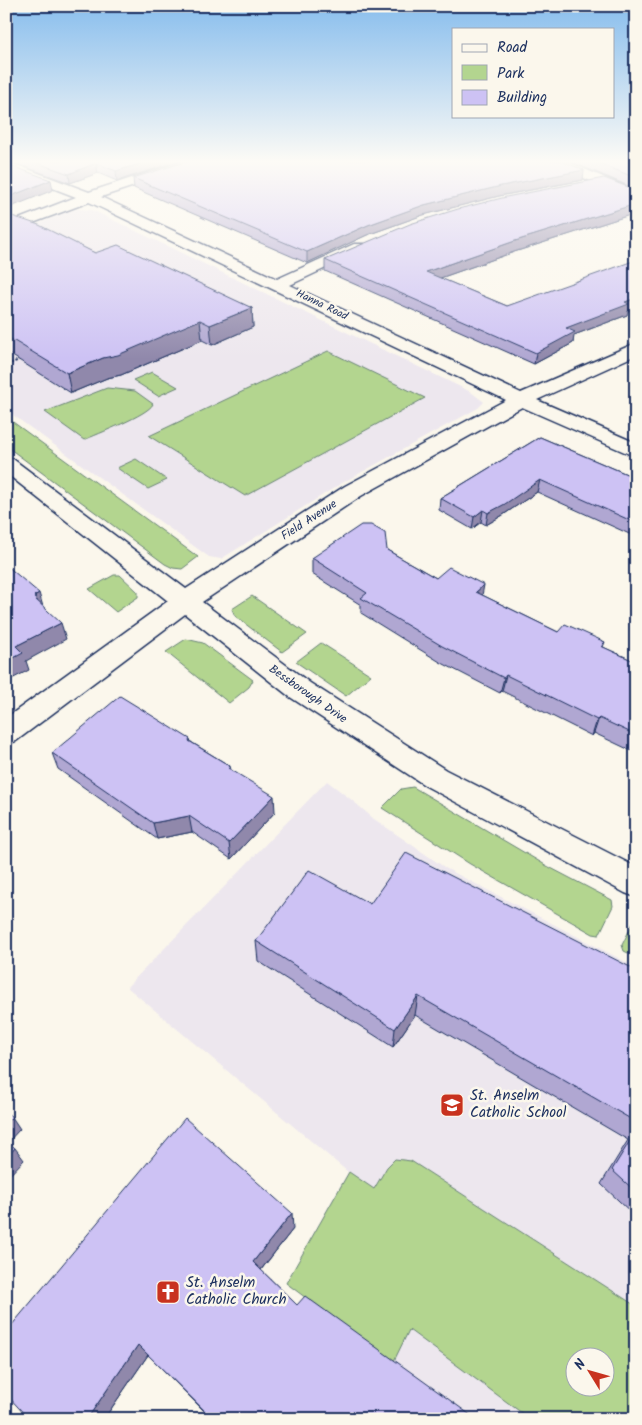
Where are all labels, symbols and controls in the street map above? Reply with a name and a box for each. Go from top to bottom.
legend [452,28,614,118]
text: Road [497,36,528,60]
text: Park [497,62,525,86]
text: Building [497,86,547,110]
street label: Hanna Road [293,285,352,326]
street label: Field Avenue [277,494,341,545]
street label: Bessborough Drive [265,660,352,729]
place label: St. Anselm Catholic School [470,1084,567,1125]
school or university icon: St. Anselm Catholic School [439,1092,465,1118]
place label: St. Anselm Catholic Church [186,1271,287,1312]
church icon: St. Anselm Catholic Church [155,1279,181,1305]
north arrow [564,1348,614,1398]
text: N [569,1355,592,1375]

